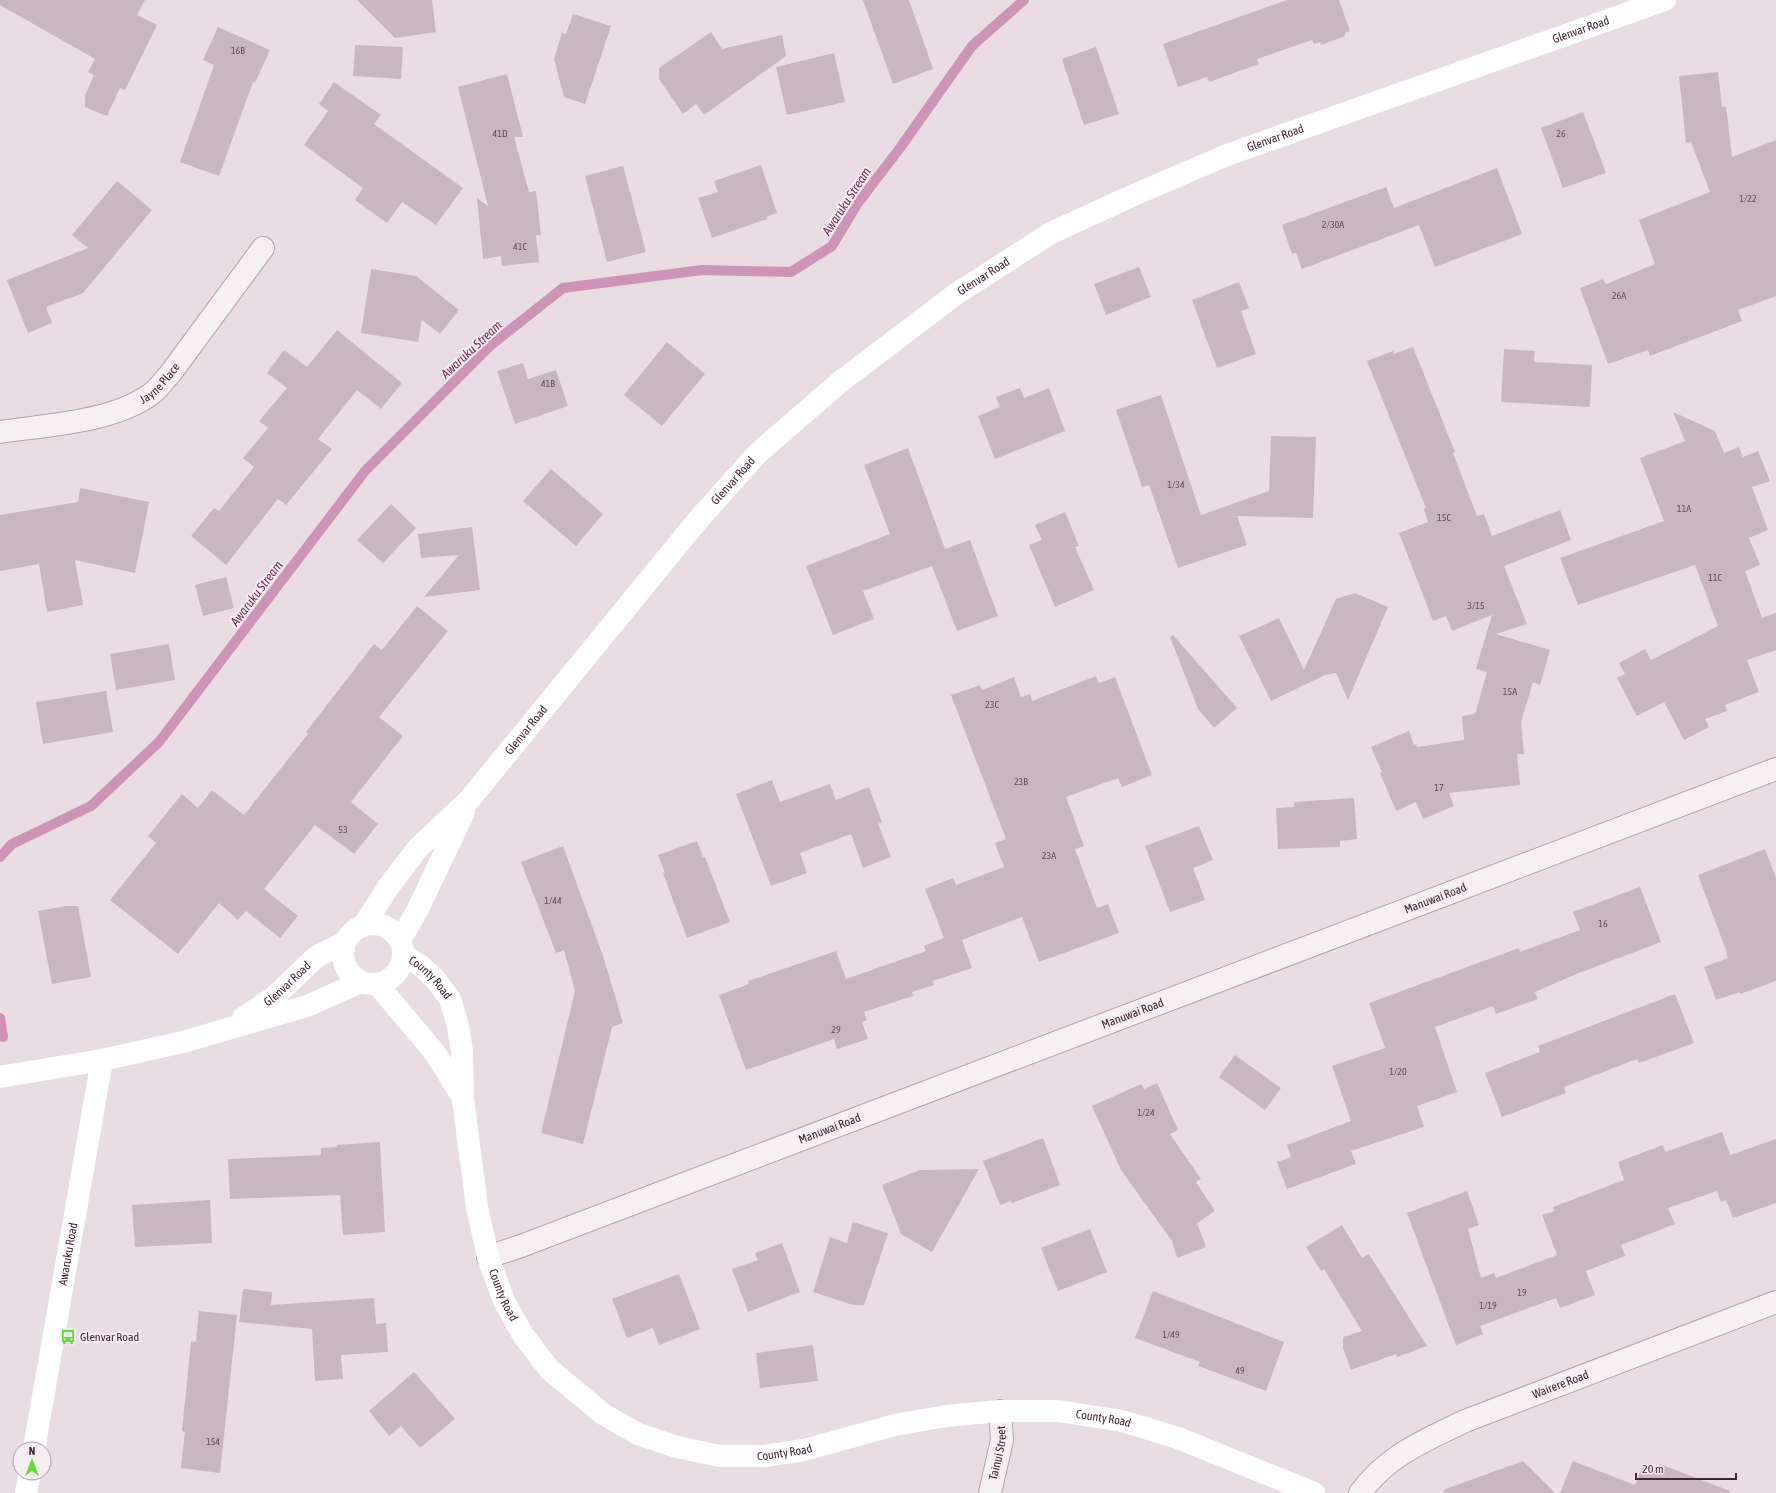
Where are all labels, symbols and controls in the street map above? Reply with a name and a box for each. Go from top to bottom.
street label: Glenvar Road [1551,13,1611,46]
house number: 16B [231,45,245,56]
street label: Glenvar Road [1245,121,1306,154]
house number: 41D [493,128,508,139]
house number: 26 [1556,128,1566,139]
water label: Awaruku Stream [818,164,874,239]
house number: 1/22 [1739,193,1757,204]
house number: 2/30A [1322,219,1344,230]
house number: 41C [513,241,527,252]
street label: Glenvar Road [955,254,1012,298]
house number: 26A [1612,290,1626,301]
water label: Awaruku Stream [437,317,505,382]
street label: Jayne Place [137,360,183,407]
house number: 41B [541,378,555,389]
street label: Glenvar Road [708,454,758,507]
house number: 1/34 [1167,479,1185,490]
house number: 11A [1677,503,1691,514]
house number: 15C [1437,512,1451,523]
water label: Awaruku Stream [226,557,286,630]
house number: 11C [1708,572,1722,583]
house number: 3/15 [1467,600,1485,611]
house number: 15A [1503,686,1517,697]
house number: 23C [985,699,999,710]
street label: Glenvar Road [502,703,550,757]
house number: 23B [1014,776,1028,787]
house number: 17 [1434,782,1444,793]
house number: 53 [338,824,348,835]
house number: 23A [1042,850,1056,861]
street label: Manuwai Road [1402,880,1468,917]
house number: 1/44 [544,895,562,906]
house number: 16 [1598,918,1608,929]
street label: County Road [406,953,455,1002]
street label: Glenvar Road [261,959,314,1009]
street label: Manuwai Road [1100,995,1166,1032]
house number: 29 [831,1024,841,1035]
house number: 1/20 [1389,1066,1407,1077]
house number: 1/24 [1137,1107,1155,1118]
street label: Manuwai Road [797,1111,863,1147]
street label: Awaruku Road [56,1221,80,1286]
street label: County Road [486,1267,521,1324]
house number: 19 [1517,1287,1527,1298]
house number: 1/19 [1479,1300,1497,1311]
bus stop icon: Glenvar Road [59,1328,77,1346]
house number: 1/49 [1162,1329,1180,1340]
place label: Glenvar Road [80,1330,139,1344]
house number: 49 [1235,1365,1245,1376]
street label: Wairere Road [1530,1367,1591,1402]
street label: County Road [1075,1407,1133,1430]
street label: Tainui Street [986,1425,1009,1481]
house number: 154 [206,1436,220,1447]
north arrow [12,1441,52,1481]
street label: County Road [757,1441,814,1463]
text: N [29,1445,35,1457]
scale bar [1636,1455,1736,1481]
text: 20 m [1642,1462,1664,1476]

